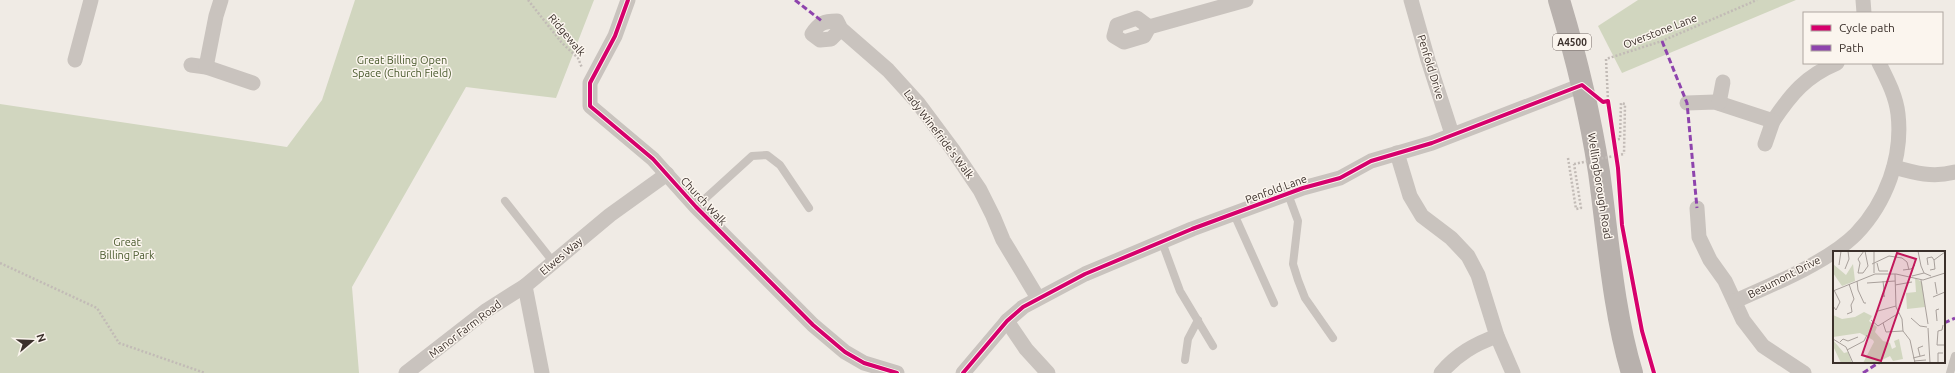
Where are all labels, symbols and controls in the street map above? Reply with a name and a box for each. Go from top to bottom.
street label: Overstone Lane [1621,11,1699,51]
street label: Ridgewalk [546,12,588,59]
legend [1803,12,1943,64]
text: Cycle path [1839,21,1895,34]
street label: Penfold Drive [1415,33,1447,101]
road number: A4500 [1553,34,1591,50]
text: Path [1839,41,1864,54]
park label: Great Billing Open Space (Church Field) [352,54,452,80]
street label: Lady Winefride's Walk [902,87,977,181]
street label: Wellingborough Road [1586,132,1614,240]
street label: Penfold Lane [1244,172,1308,206]
street label: Church Walk [679,174,730,228]
street label: Elwes Way [537,234,585,277]
park label: Great Billing Park [99,236,155,261]
inset map [1833,251,1945,363]
street label: Beaumont Drive [1746,253,1822,301]
street label: Manor Farm Road [427,298,503,360]
north arrow [12,321,52,361]
text: N [34,332,48,344]

